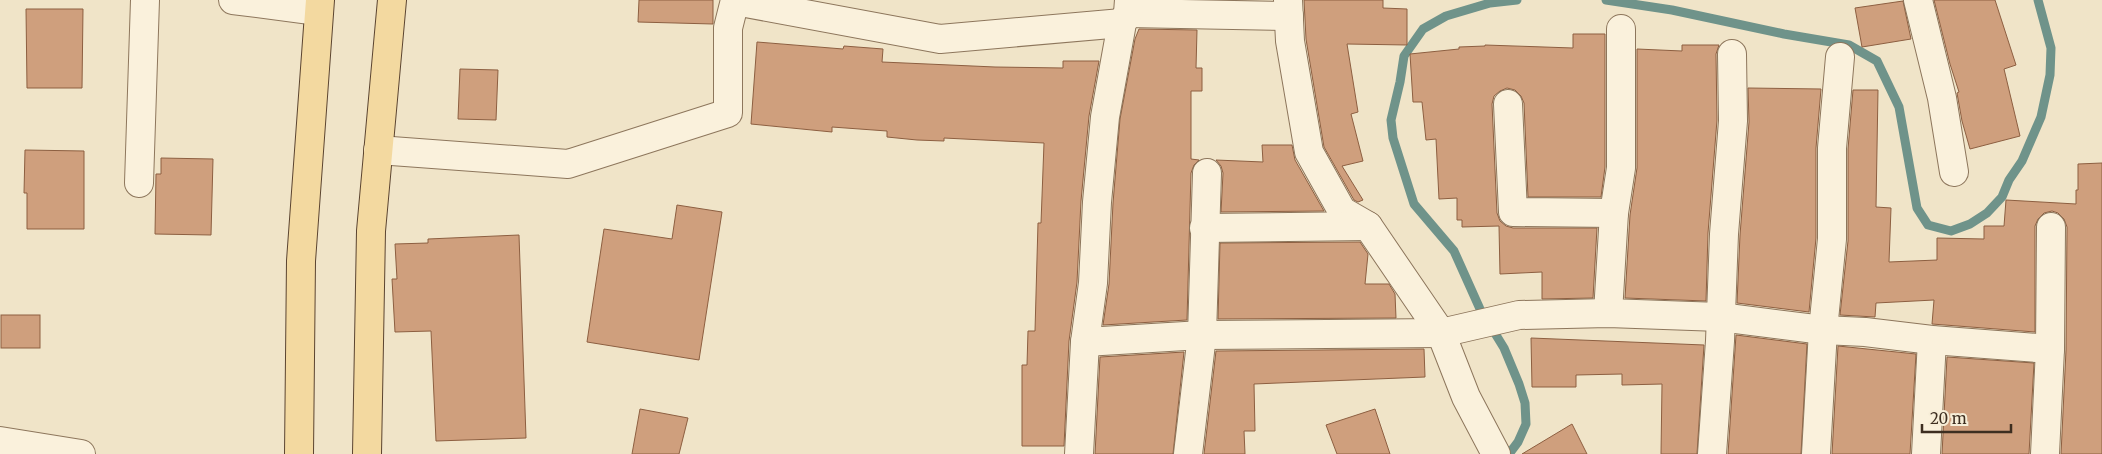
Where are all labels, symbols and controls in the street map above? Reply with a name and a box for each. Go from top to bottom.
scale bar [1922,402,2011,434]
text: 20 m [1930,409,1967,428]

